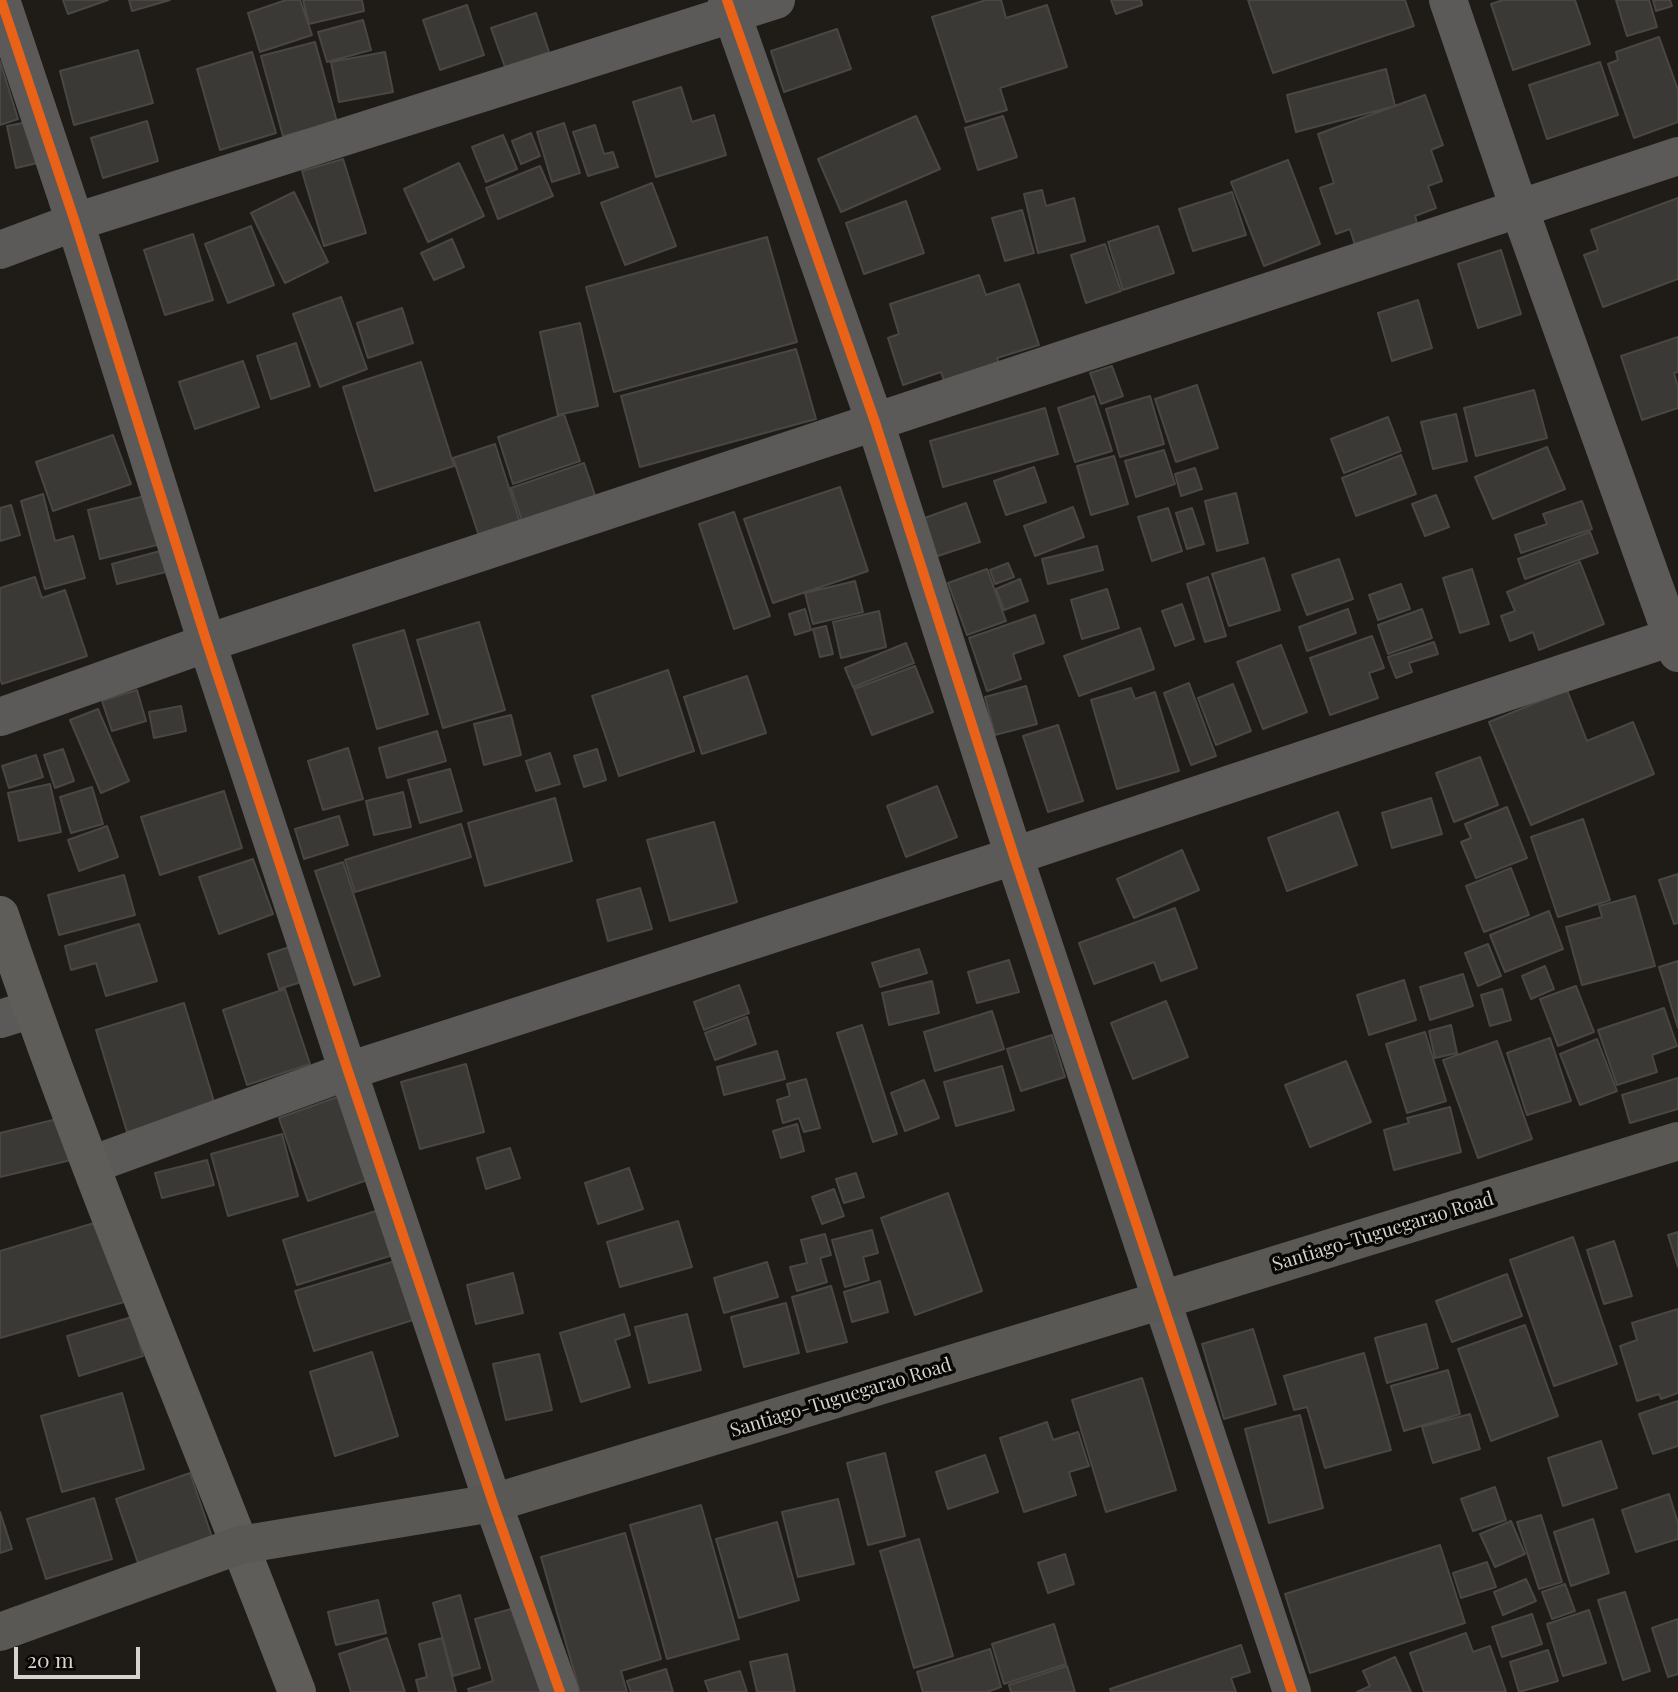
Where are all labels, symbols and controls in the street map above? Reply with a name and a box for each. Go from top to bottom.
street label: Santiago-Tuguegarao Road [1270,1187,1496,1277]
street label: Santiago-Tuguegarao Road [728,1353,954,1443]
scale bar [18,1632,144,1676]
text: 20 m [27,1645,74,1673]

